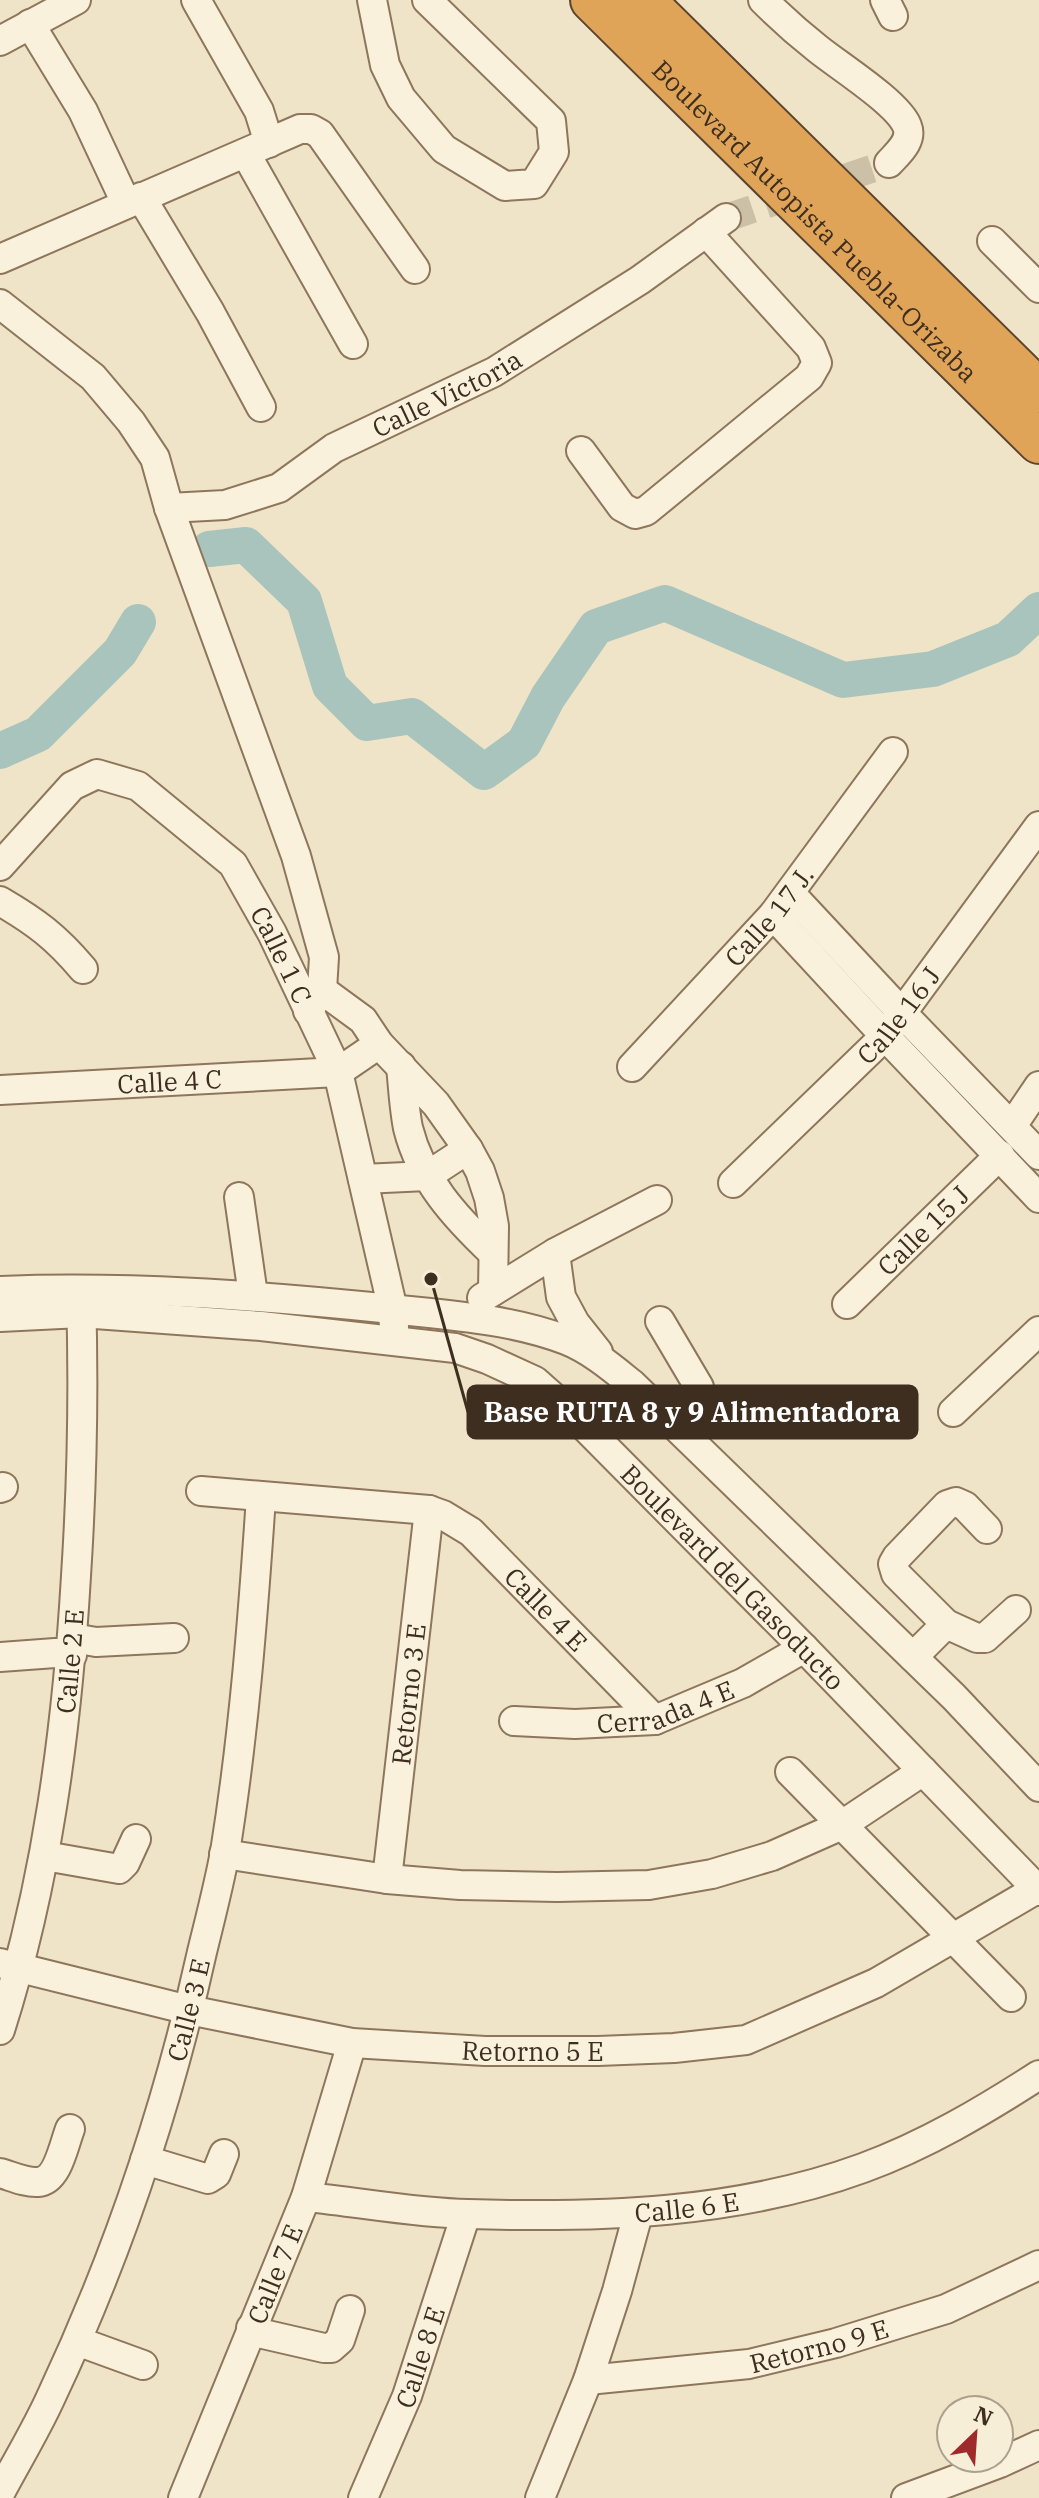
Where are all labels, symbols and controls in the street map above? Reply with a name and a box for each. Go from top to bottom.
street label: Boulevard Autopista Puebla-Orizaba [645,52,985,389]
street label: Calle Victoria [366,342,528,444]
street label: Calle 17 J. [717,859,821,973]
street label: Calle 1 C [243,900,320,1009]
street label: Calle 16 J [849,960,947,1071]
street label: Calle 4 C [116,1061,223,1101]
street label: Calle 15 J [870,1178,976,1283]
callout: Base RUTA 8 y 9 Alimentadora [468,1386,917,1438]
text: Base RUTA 8 y 9 Alimentadora [483,1393,901,1430]
street label: Boulevard del Gasoducto [614,1456,852,1697]
street label: Calle 4 E [497,1560,595,1658]
street label: Calle 2 E [48,1608,91,1715]
street label: Retorno 3 E [383,1622,433,1767]
street label: Cerrada 4 E [596,1672,739,1740]
street label: Calle 3 E [159,1955,217,2065]
street label: Retorno 5 E [461,2033,604,2068]
street label: Calle 6 E [633,2184,741,2229]
street label: Calle 7 E [239,2219,310,2329]
street label: Calle 8 E [387,2302,452,2413]
street label: Retorno 9 E [746,2311,892,2380]
north arrow [935,2394,1015,2474]
text: N [970,2399,998,2432]

